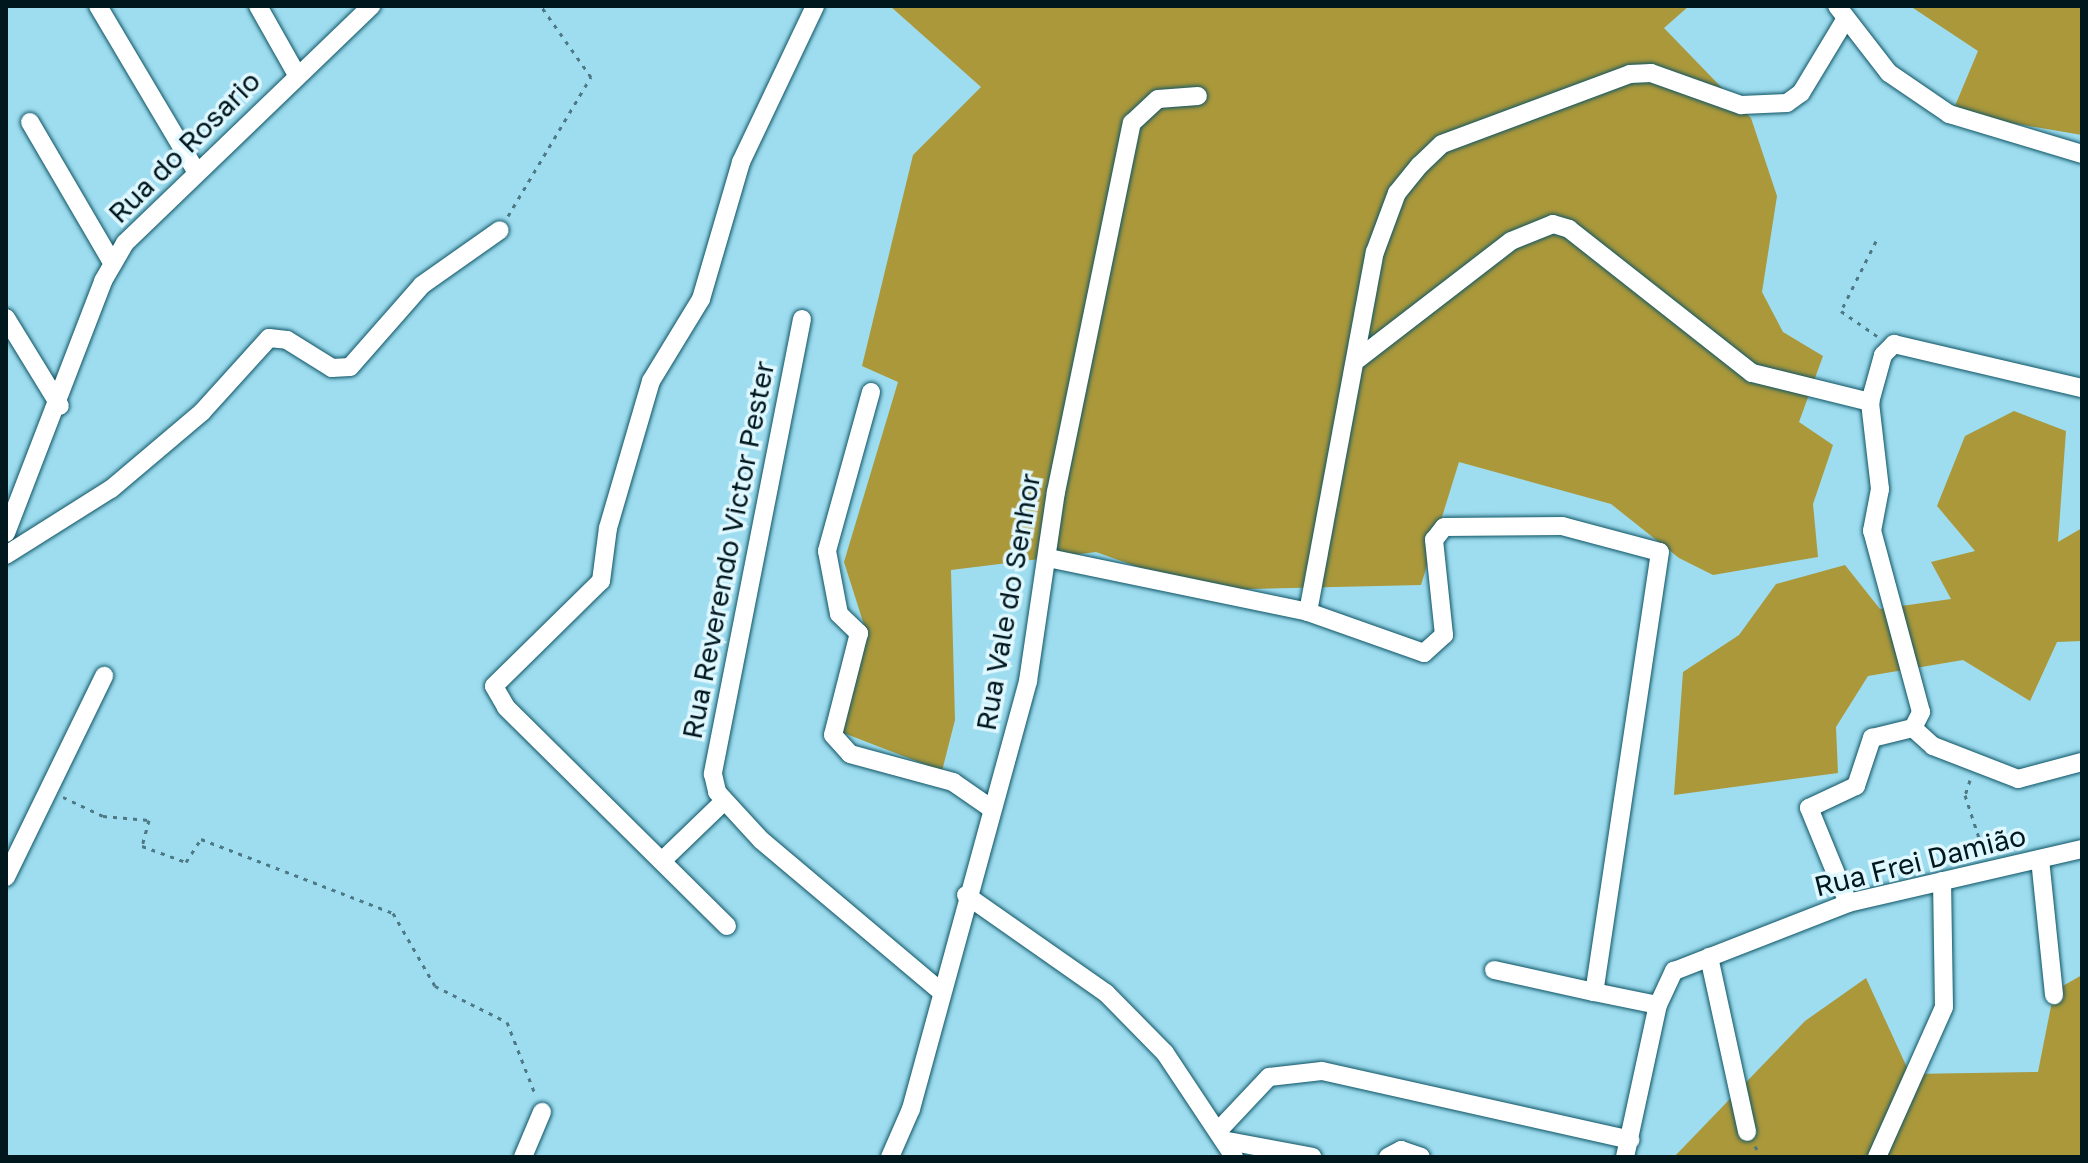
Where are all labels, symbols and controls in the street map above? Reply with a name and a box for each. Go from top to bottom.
street label: Rua do Rosario [101,64,267,230]
street label: Rua Reverendo Victor Pester [675,358,781,742]
street label: Rua Vale do Senhor [969,471,1047,733]
street label: Rua Frei Damião [1811,818,2029,904]

